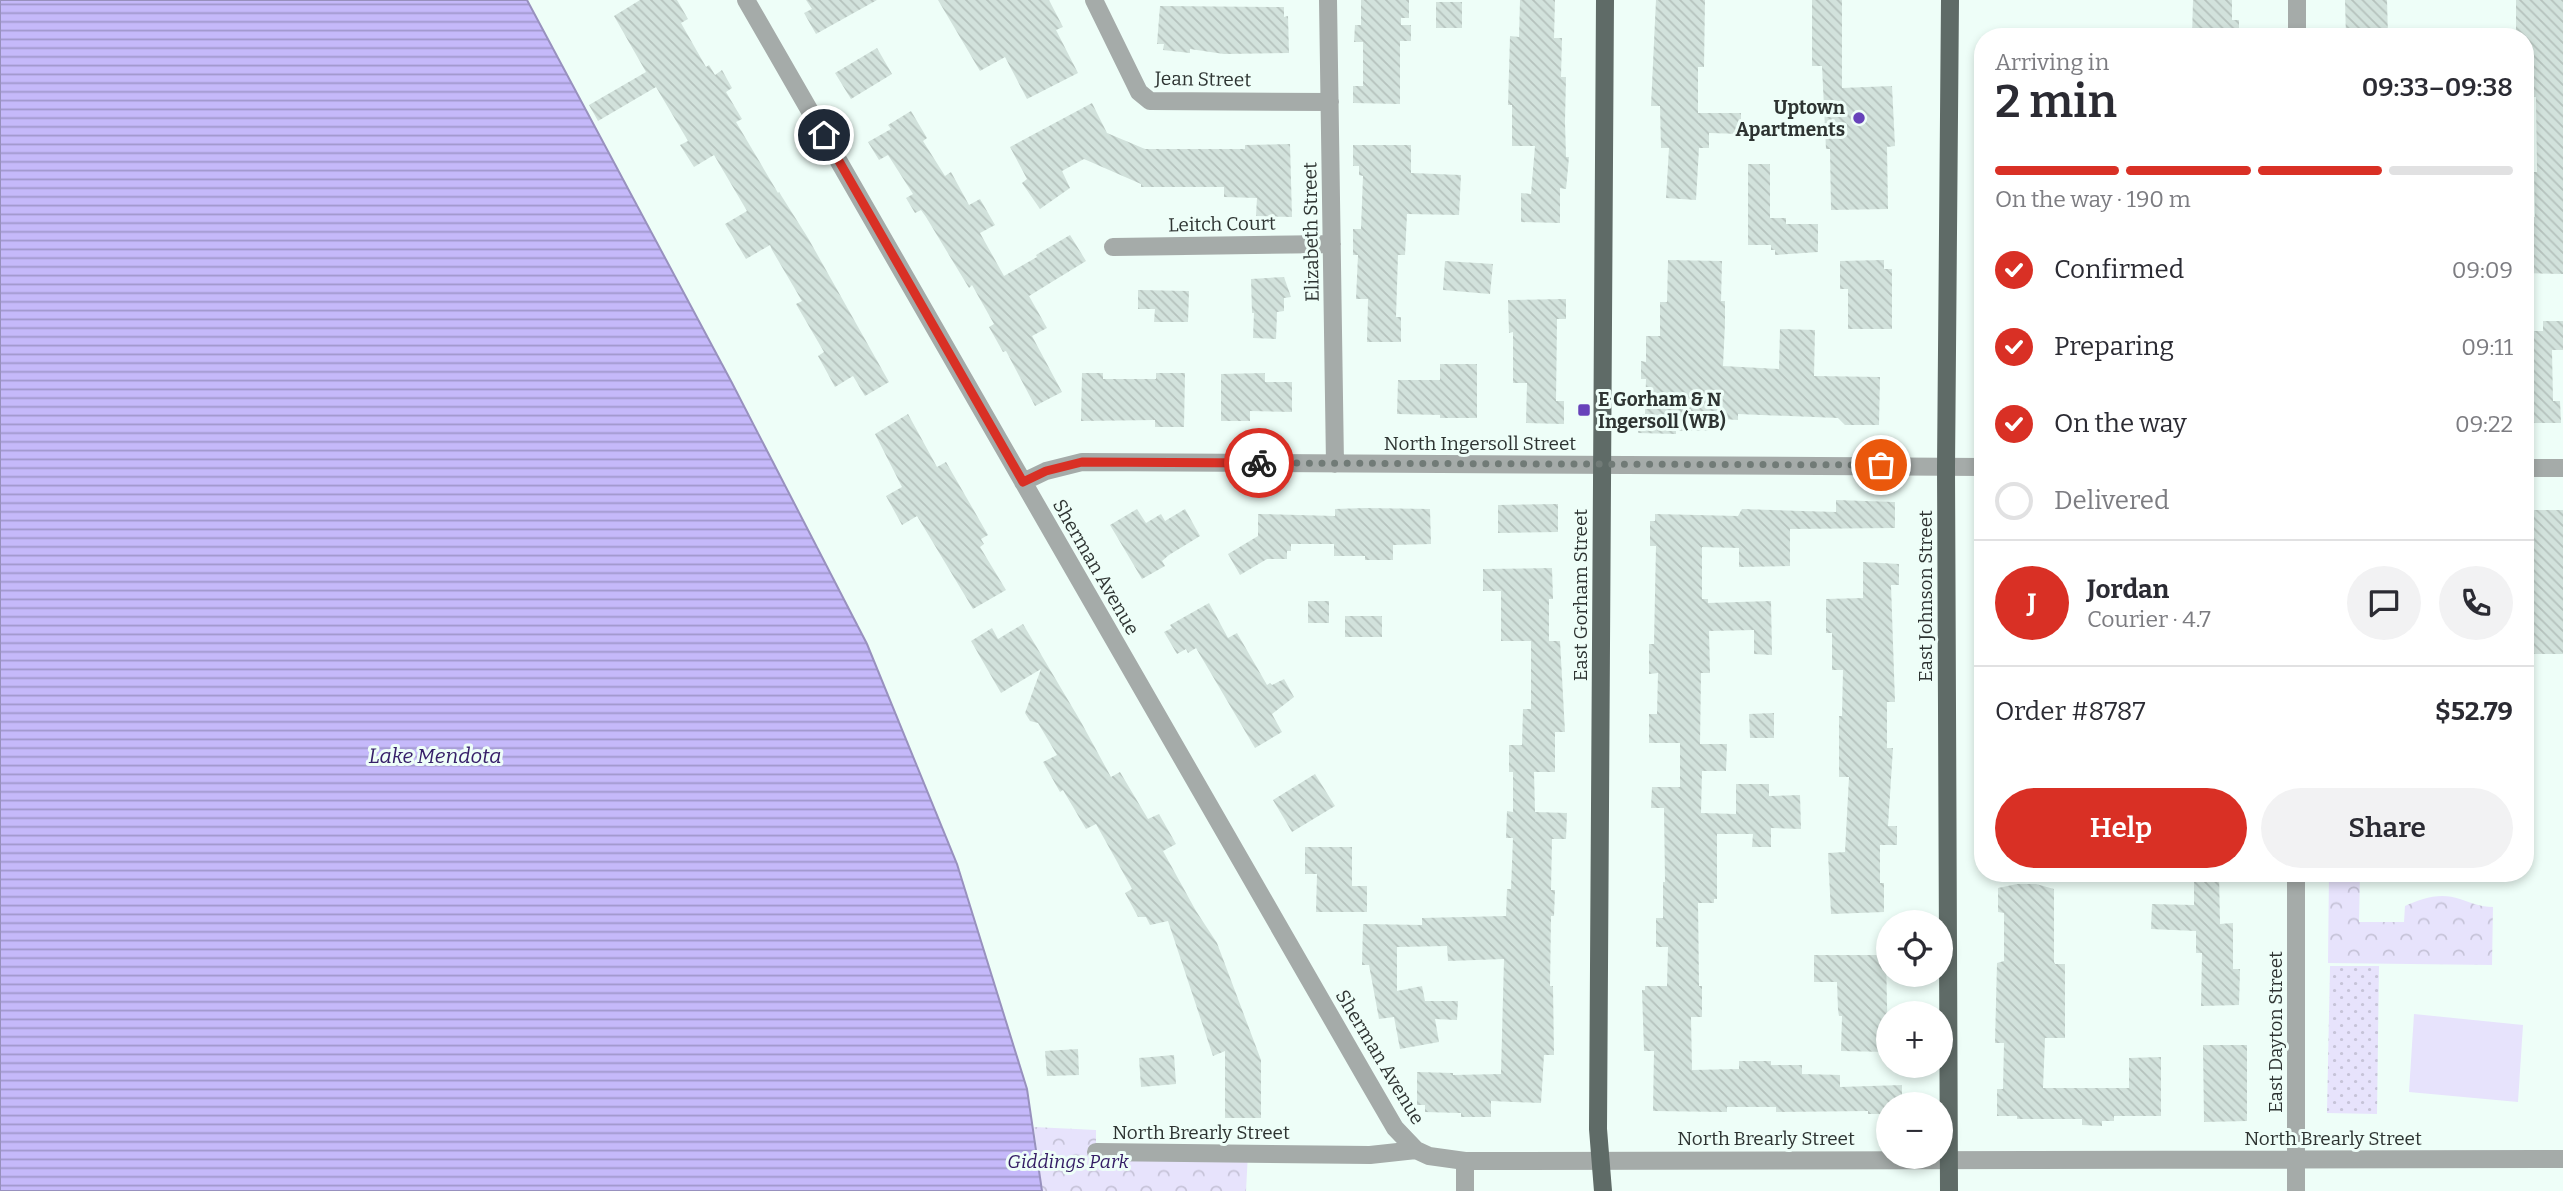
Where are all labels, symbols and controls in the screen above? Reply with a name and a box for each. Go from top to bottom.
text: Arriving in [1995,48,2109,76]
street label: Jean Street [1154,67,1251,91]
text: 09:33–09:38 [2362,72,2513,103]
text: 2 min [1995,74,2117,129]
place label: Uptown Apartments [1736,96,1846,141]
pin [794,105,854,165]
marker: Uptown Apartments [1851,110,1867,126]
icon: home [805,116,843,154]
street label: Elizabeth Street [1298,162,1324,302]
text: On the way · 190 m [1995,185,2191,213]
street label: Leitch Court [1168,212,1276,236]
icon: check [1995,251,2033,289]
text: Confirmed [2054,254,2184,285]
text: 09:09 [2452,256,2513,284]
icon: check [1995,328,2033,366]
text: Preparing [2054,331,2174,362]
text: 09:11 [2461,333,2513,361]
place label: E Gorham & N Ingersoll (WB) [1598,388,1726,433]
marker: E Gorham & N Ingersoll (WB) [1576,402,1592,418]
icon: check [1995,405,2033,443]
text: On the way [2054,408,2187,439]
text: 09:22 [2455,410,2513,438]
courier [1224,428,1294,498]
street label: North Ingersoll Street [1384,432,1576,455]
pin [1851,435,1911,495]
icon: bike [1240,444,1278,482]
icon: bag [1862,446,1900,484]
text: Delivered [2054,485,2169,516]
street label: Sherman Avenue [1048,495,1144,639]
street label: East Gorham Street [1569,509,1592,681]
street label: East Johnson Street [1914,510,1937,682]
button: chat [2347,566,2421,640]
button: phone [2439,566,2513,640]
text: Jordan [2087,574,2169,605]
text: J [2028,588,2036,619]
text: Courier · 4.7 [2087,605,2211,633]
text: Order #8787 [1995,696,2145,727]
text: $52.79 [2435,696,2513,727]
water label: Lake Mendota [368,743,502,769]
button: Help [1995,788,2247,868]
button: Share [2261,788,2513,868]
map controls [1876,910,1953,1169]
button: locate [1876,910,1953,987]
street label: East Dayton Street [2264,951,2287,1113]
street label: Sherman Avenue [1331,986,1429,1128]
button: + [1876,1001,1953,1078]
button: − [1876,1092,1953,1169]
street label: North Brearly Street [1112,1121,1290,1144]
street label: North Brearly Street [1677,1127,1855,1150]
street label: North Brearly Street [2244,1127,2422,1150]
park label: Giddings Park [1007,1150,1129,1173]

